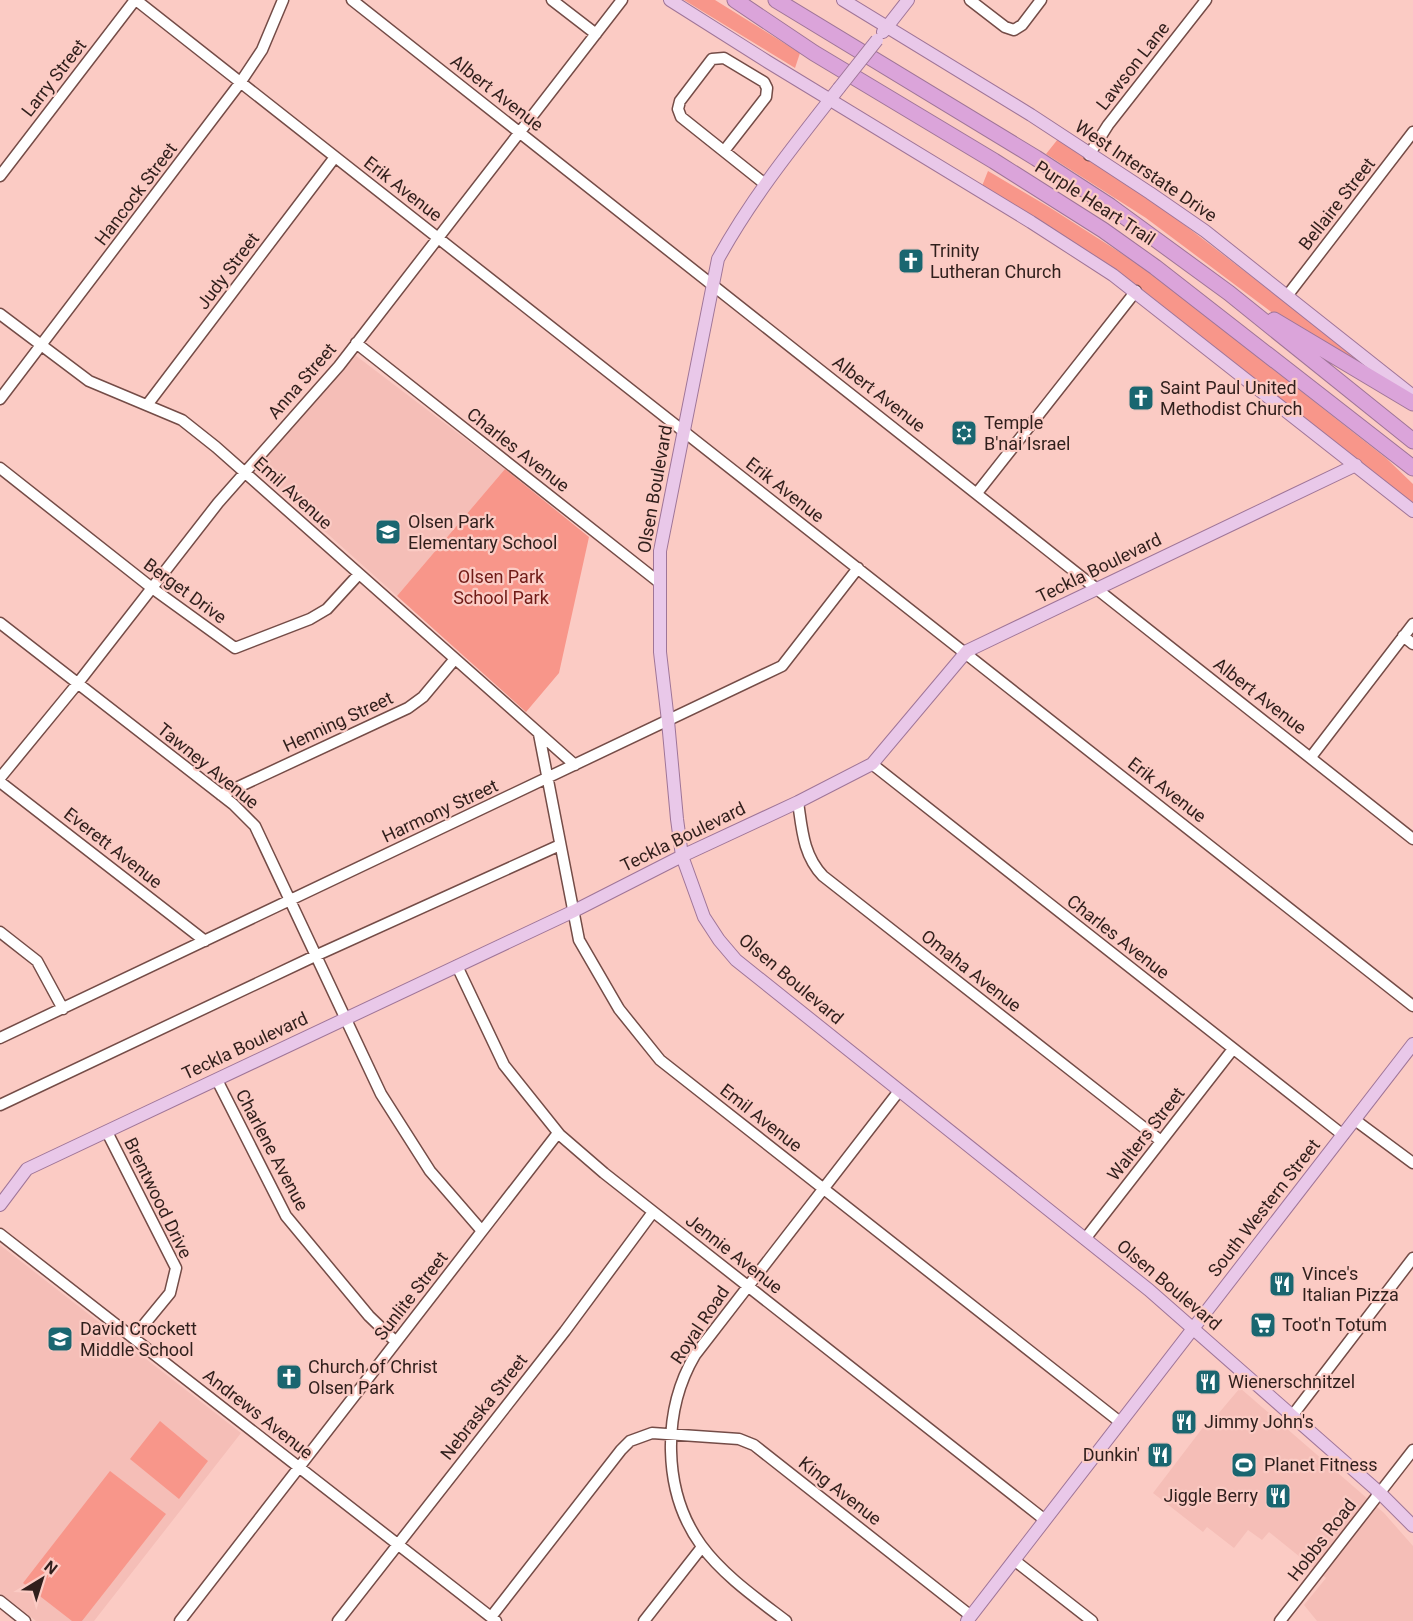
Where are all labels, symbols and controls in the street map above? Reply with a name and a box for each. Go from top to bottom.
street label: Lawson Lane [1092,17,1173,114]
street label: Larry Street [17,35,90,121]
street label: Albert Avenue [447,50,548,135]
street label: West Interstate Drive [1071,115,1221,226]
street label: Hancock Street [90,138,181,249]
street label: Erik Avenue [360,152,446,226]
street label: Bellaire Street [1294,153,1379,254]
street label: Purple Heart Trail [1031,156,1159,249]
street label: Judy Street [192,228,263,313]
place label: Trinity Lutheran Church [930,240,1061,282]
church icon: Trinity Lutheran Church [896,246,926,276]
street label: Anna Street [263,338,340,423]
street label: Albert Avenue [829,351,930,436]
place label: Saint Paul United Methodist Church [1160,377,1302,419]
church icon: Saint Paul United Methodist Church [1126,383,1156,413]
street label: Charles Avenue [463,403,574,496]
place label: Temple B'nai Israel [984,412,1070,454]
synagogue icon: Temple B'nai Israel [949,418,979,448]
street label: Olsen Boulevard [633,423,676,555]
street label: Emil Avenue [250,452,337,533]
street label: Erik Avenue [742,453,828,527]
place label: Olsen Park Elementary School [408,511,557,553]
school or university icon: Olsen Park Elementary School [373,517,403,547]
street label: Teckla Boulevard [1033,528,1165,607]
street label: Berget Drive [140,554,231,628]
park label: Olsen Park School Park [453,566,550,608]
street label: Albert Avenue [1210,653,1311,738]
street label: Henning Street [280,687,396,756]
street label: Tawney Avenue [153,718,263,813]
street label: Erik Avenue [1124,753,1210,827]
street label: Harmony Street [379,775,501,847]
street label: Teckla Boulevard [617,797,749,876]
street label: Everett Avenue [60,803,167,892]
street label: Charles Avenue [1063,890,1174,983]
street label: Omaha Avenue [917,925,1025,1016]
street label: Olsen Boulevard [735,929,848,1028]
street label: Teckla Boulevard [179,1007,311,1084]
street label: Emil Avenue [716,1079,806,1156]
street label: Walters Street [1103,1083,1189,1185]
street label: Charlene Avenue [232,1086,313,1214]
street label: Brentwood Drive [120,1134,197,1262]
street label: South Western Street [1203,1135,1324,1281]
street label: Jennie Avenue [682,1209,787,1298]
street label: Olsen Boulevard [1113,1235,1226,1334]
street label: Sunlite Street [369,1247,452,1344]
place label: Vince's Italian Pizza [1302,1263,1399,1305]
restaurant icon: Vince's Italian Pizza [1267,1269,1297,1299]
street label: Royal Road [666,1282,733,1368]
supermarket icon: Toot'n Totum [1248,1310,1278,1340]
place label: Toot'n Totum [1282,1314,1387,1335]
place label: David Crockett Middle School [80,1318,197,1360]
school or university icon: David Crockett Middle School [45,1324,75,1354]
street label: Nebraska Street [436,1350,531,1464]
place label: Church of Christ Olsen Park [308,1356,438,1398]
church icon: Church of Christ Olsen Park [274,1362,304,1392]
street label: Andrews Avenue [199,1364,317,1463]
restaurant icon: Wienerschnitzel [1193,1367,1223,1397]
place label: Wienerschnitzel [1228,1371,1355,1392]
restaurant icon: Jimmy John's [1169,1407,1199,1437]
place label: Jimmy John's [1204,1411,1314,1432]
restaurant icon: Dunkin' [1145,1440,1175,1470]
place label: Dunkin' [1083,1444,1140,1465]
sports icon: Planet Fitness [1229,1450,1259,1480]
street label: King Avenue [795,1452,886,1529]
place label: Planet Fitness [1264,1454,1378,1475]
restaurant icon: Jiggle Berry [1263,1481,1293,1511]
place label: Jiggle Berry [1163,1485,1258,1506]
street label: Hobbs Road [1283,1494,1360,1585]
north arrow [12,1549,72,1609]
text: N [41,1557,61,1579]

